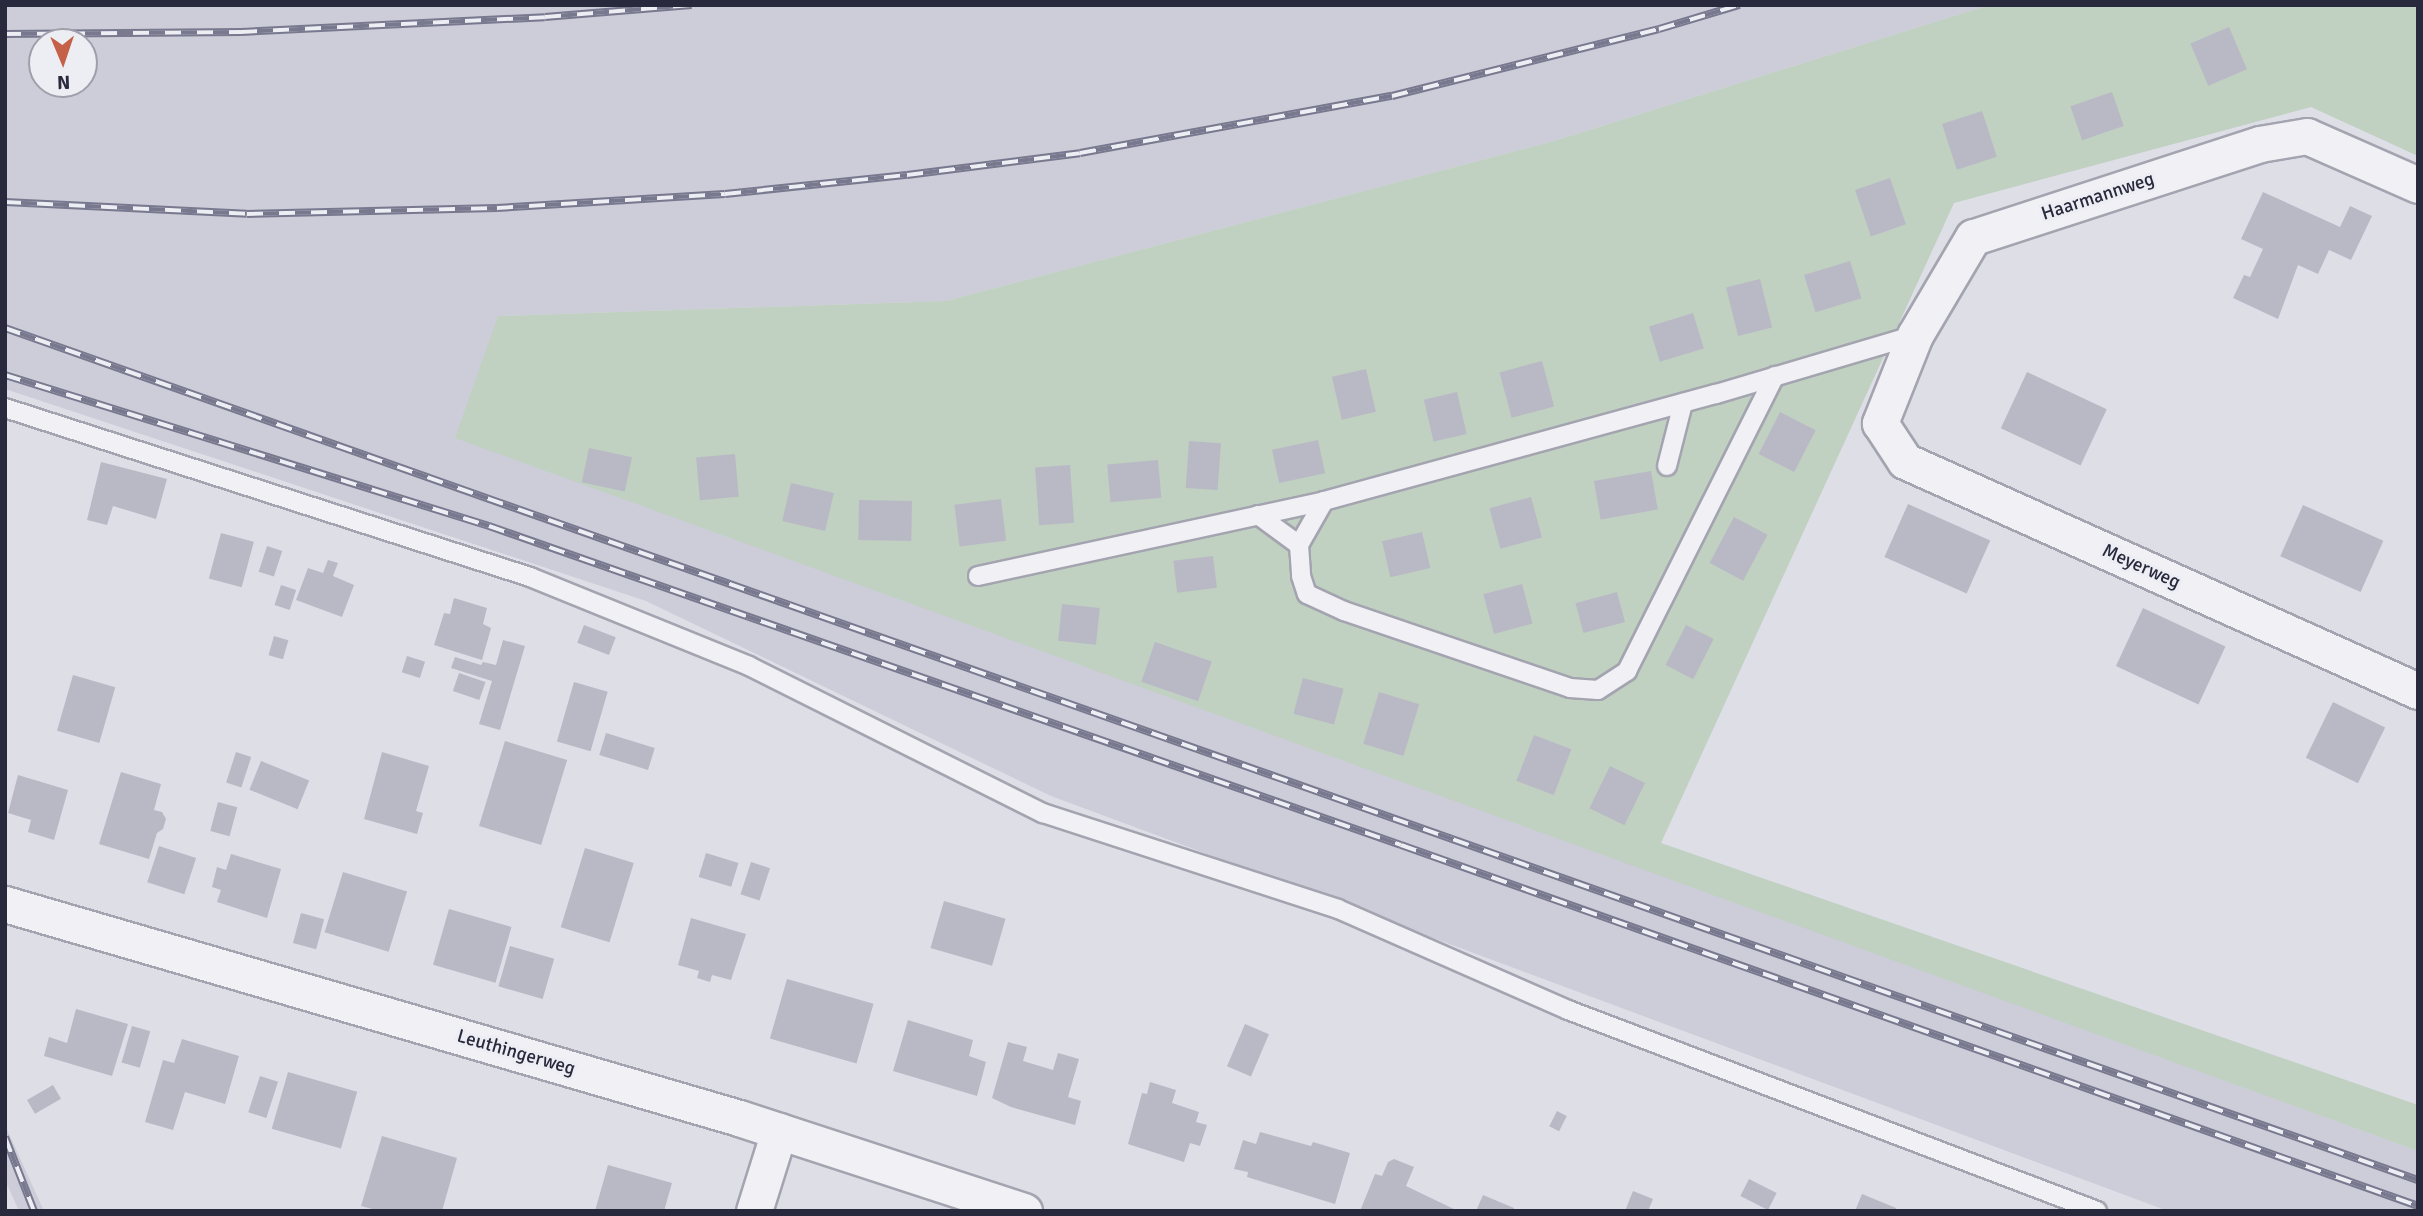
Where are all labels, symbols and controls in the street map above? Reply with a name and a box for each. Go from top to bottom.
north arrow [28,28,98,98]
text: N [57,70,71,94]
street label: Haarmannweg [2039,168,2157,226]
street label: Meyerweg [2098,540,2184,594]
street label: Leuthingerweg [454,1025,578,1081]

